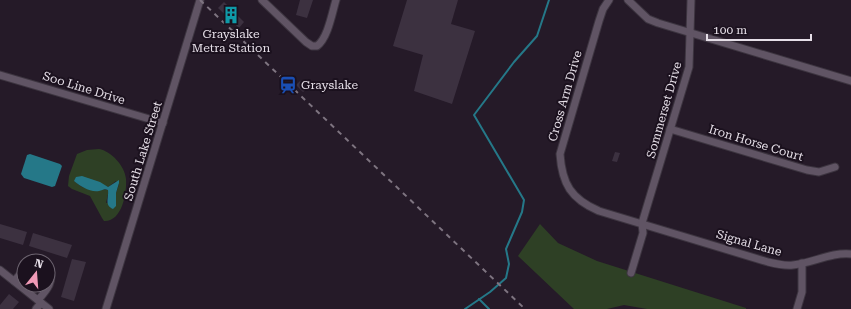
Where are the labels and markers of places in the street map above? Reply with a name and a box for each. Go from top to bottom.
building icon: Grayslake Metra Station [221,5,241,25]
place label: Grayslake Metra Station [192,27,270,55]
station icon: Grayslake [278,75,298,95]
place label: Grayslake [301,78,359,92]

